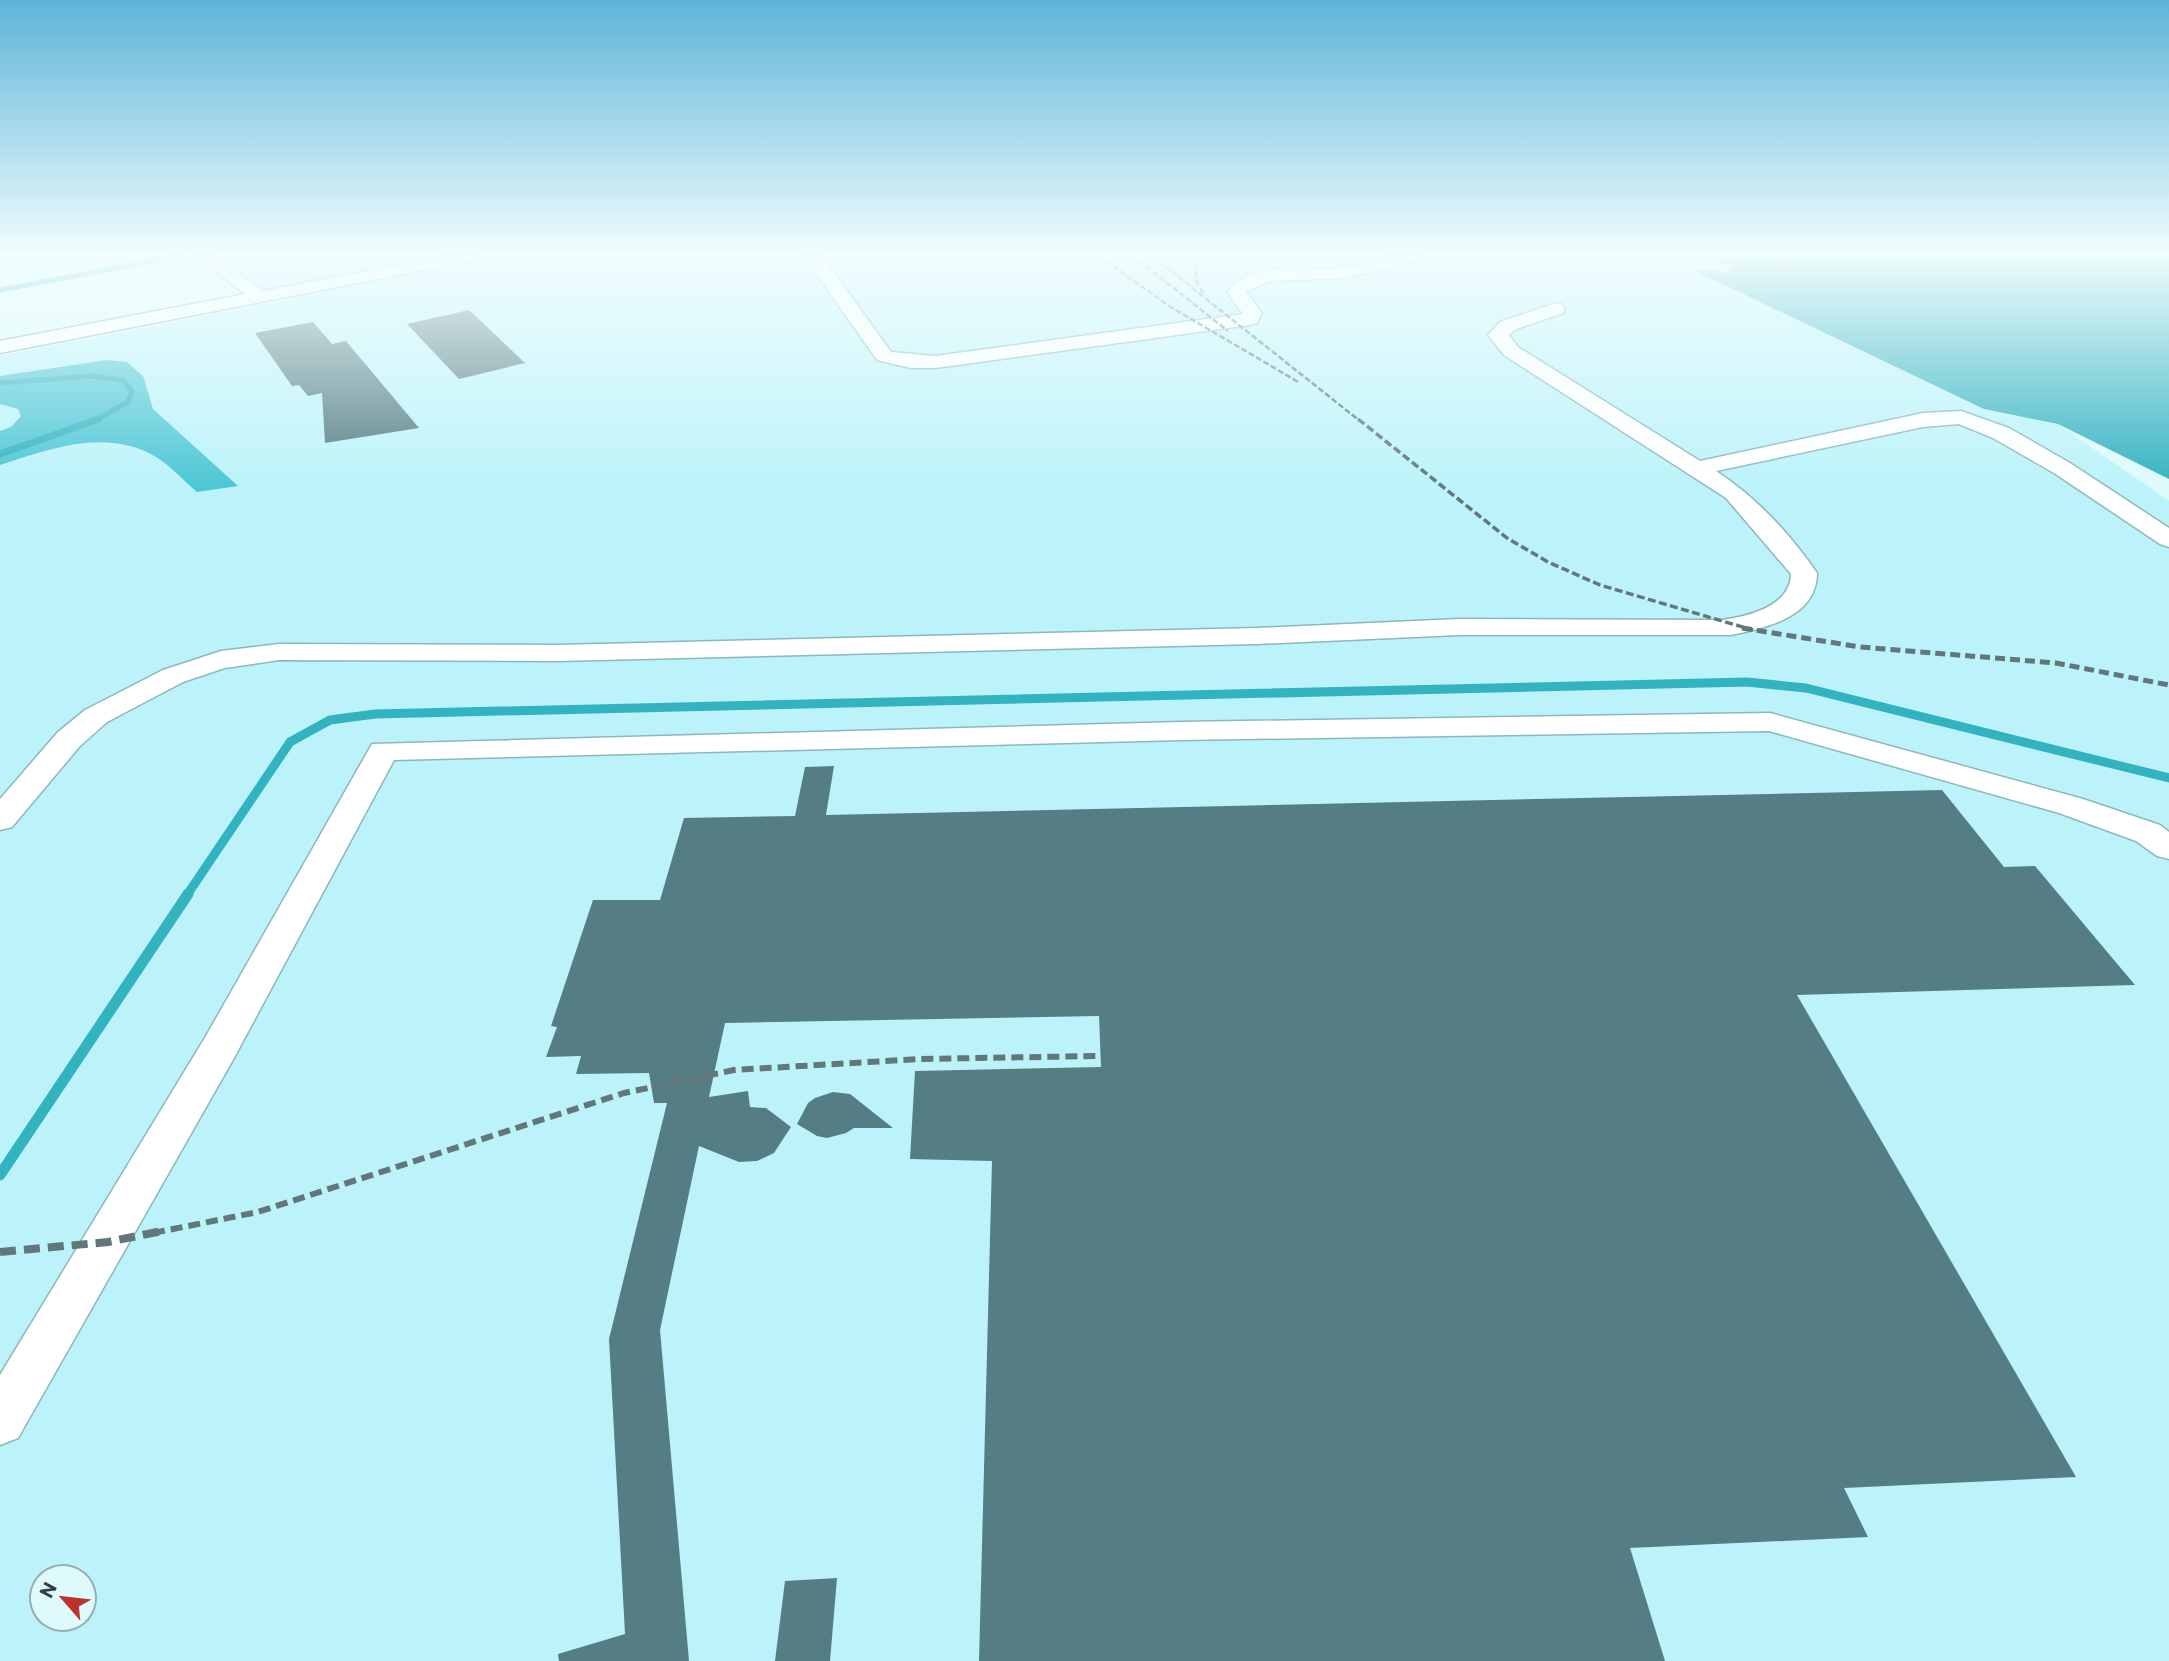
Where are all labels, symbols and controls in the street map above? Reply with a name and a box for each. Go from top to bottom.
north arrow [28,1563,98,1633]
text: N [34,1578,61,1601]

